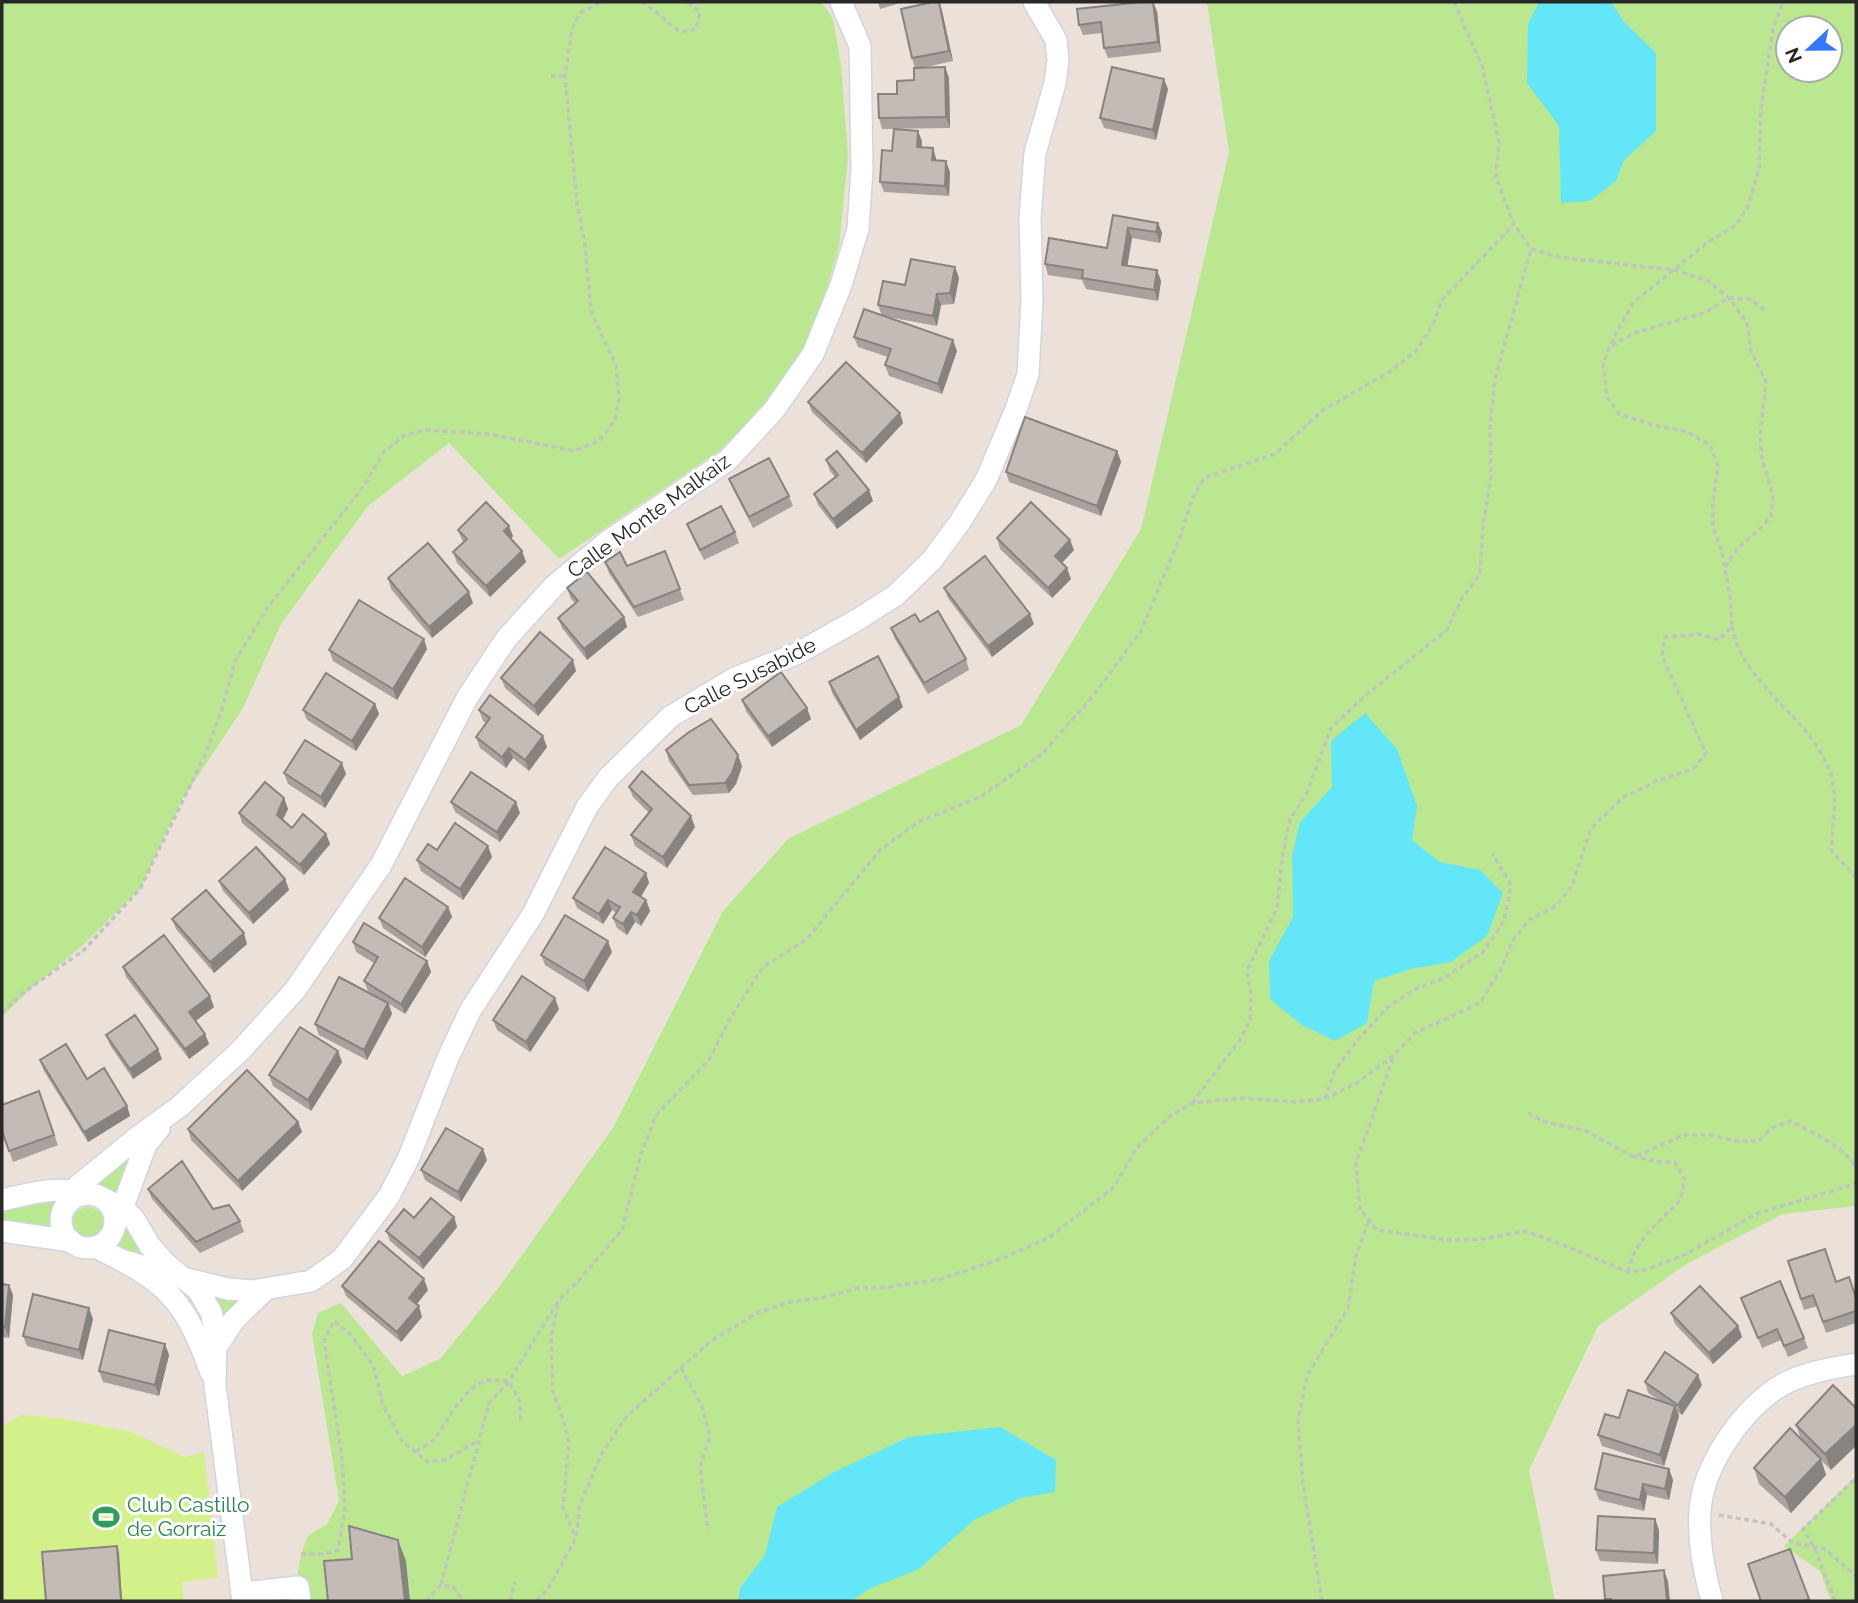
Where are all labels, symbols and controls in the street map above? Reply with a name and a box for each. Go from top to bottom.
north arrow [1774,14,1844,84]
text: N [1780,45,1806,66]
street label: Calle Monte Malkaiz [562,448,735,583]
street label: Calle Susabide [680,632,820,720]
place label: Club Castillo de Gorraiz [127,1492,249,1541]
sports icon: Club Castillo de Gorraiz [91,1502,121,1532]

